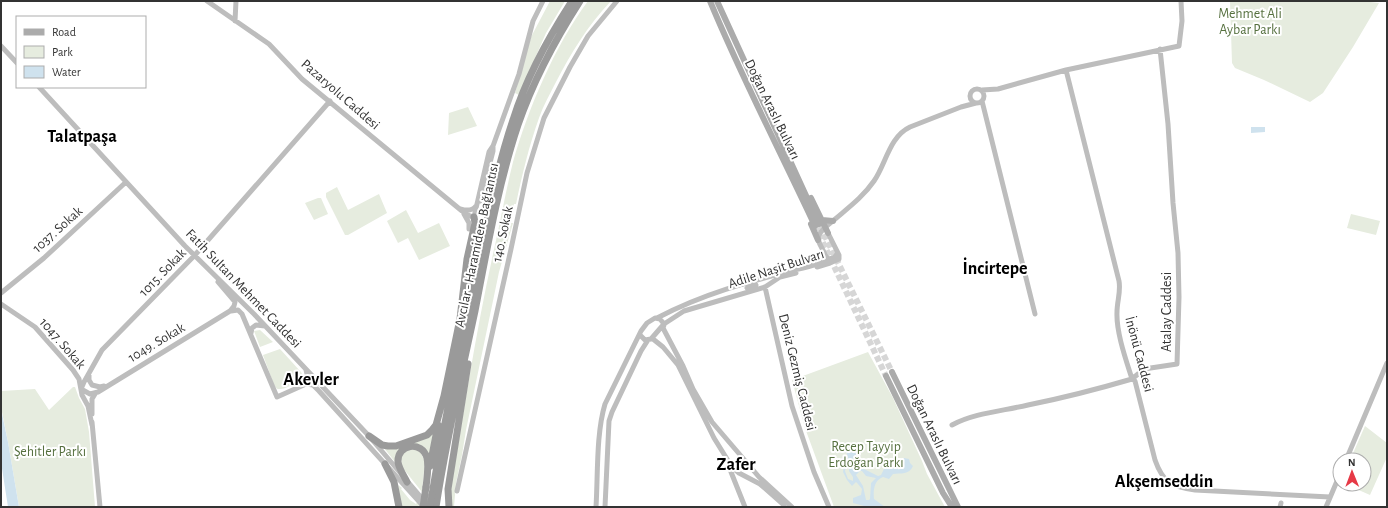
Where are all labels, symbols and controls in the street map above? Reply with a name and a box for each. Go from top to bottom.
park label: Mehmet Ali Aybar Parkı [1218,7,1282,37]
legend [16,16,146,88]
text: Road [52,26,76,38]
text: Park [52,46,73,58]
street label: Pazaryolu Caddesi [298,57,382,133]
street label: Doğan Araslı Bulvarı [742,57,802,162]
text: Water [52,66,81,78]
district label: Talatpaşa [47,128,117,146]
street label: Avcılar - Haramidere Bağlantısı [453,162,501,329]
street label: 1037. Sokak [30,204,86,256]
street label: 140. Sokak [490,204,516,263]
street label: Fatih Sultan Mehmet Caddesi [183,227,304,351]
street label: 1015. Sokak [137,246,189,299]
street label: Adile Naşit Bulvarı [727,247,826,291]
district label: İncirtepe [963,257,1027,278]
street label: Atalay Caddesi [1160,272,1174,352]
street label: Deniz Gezmiş Caddesi [776,312,818,432]
street label: İnönü Caddesi [1122,314,1159,394]
street label: 1047. Sokak [36,315,88,372]
street label: 1049. Sokak [126,320,188,365]
district label: Akevler [283,371,340,389]
street label: Doğan Araslı Bulvarı [904,382,964,487]
park label: Recep Tayyip Erdoğan Parkı [828,440,904,470]
park label: Şehitler Parkı [14,445,86,459]
north arrow [1332,452,1372,492]
district label: Zafer [717,456,756,474]
text: N [1348,457,1356,468]
district label: Akşemseddin [1115,473,1213,491]

